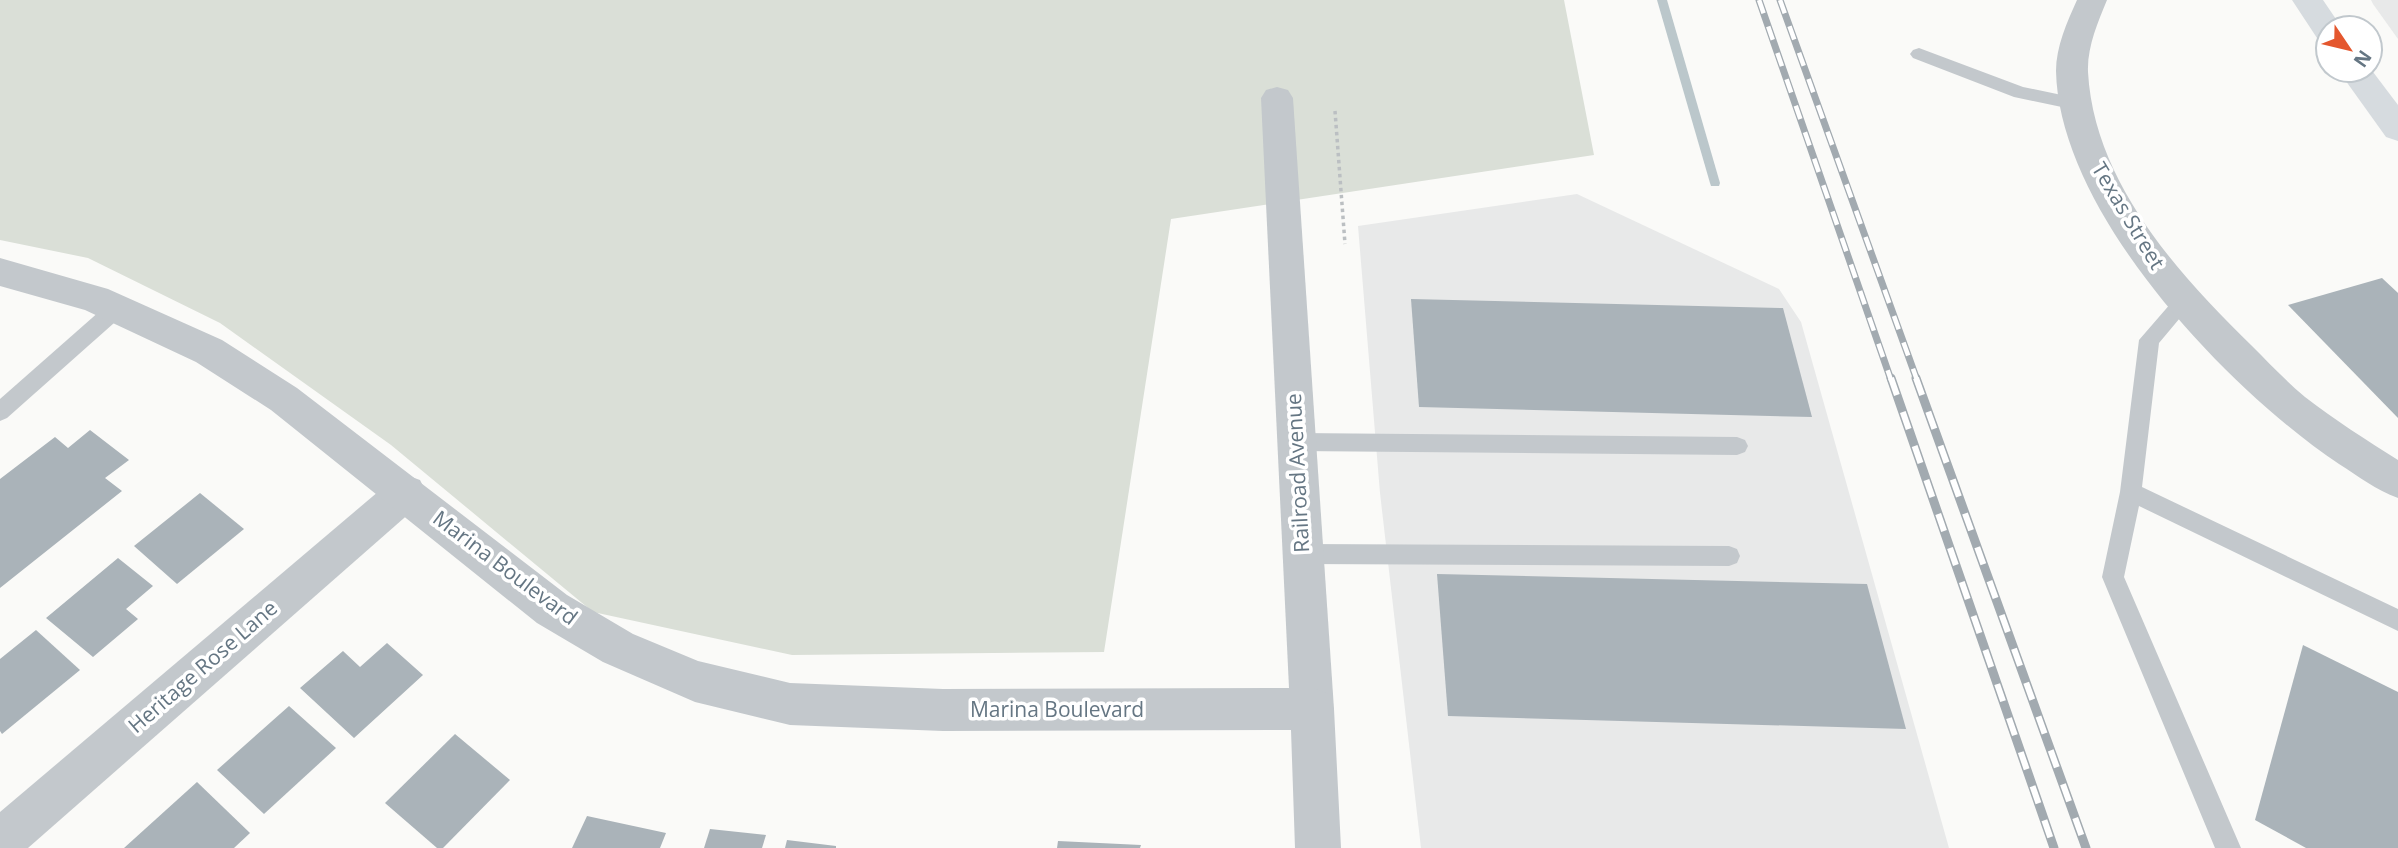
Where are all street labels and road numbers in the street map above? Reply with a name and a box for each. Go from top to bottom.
street label: Texas Street [2086,157,2172,274]
street label: Railroad Avenue [1279,393,1315,553]
street label: Marina Boulevard [428,504,584,631]
street label: Heritage Rose Lane [122,594,283,739]
street label: Marina Boulevard [970,695,1144,723]

